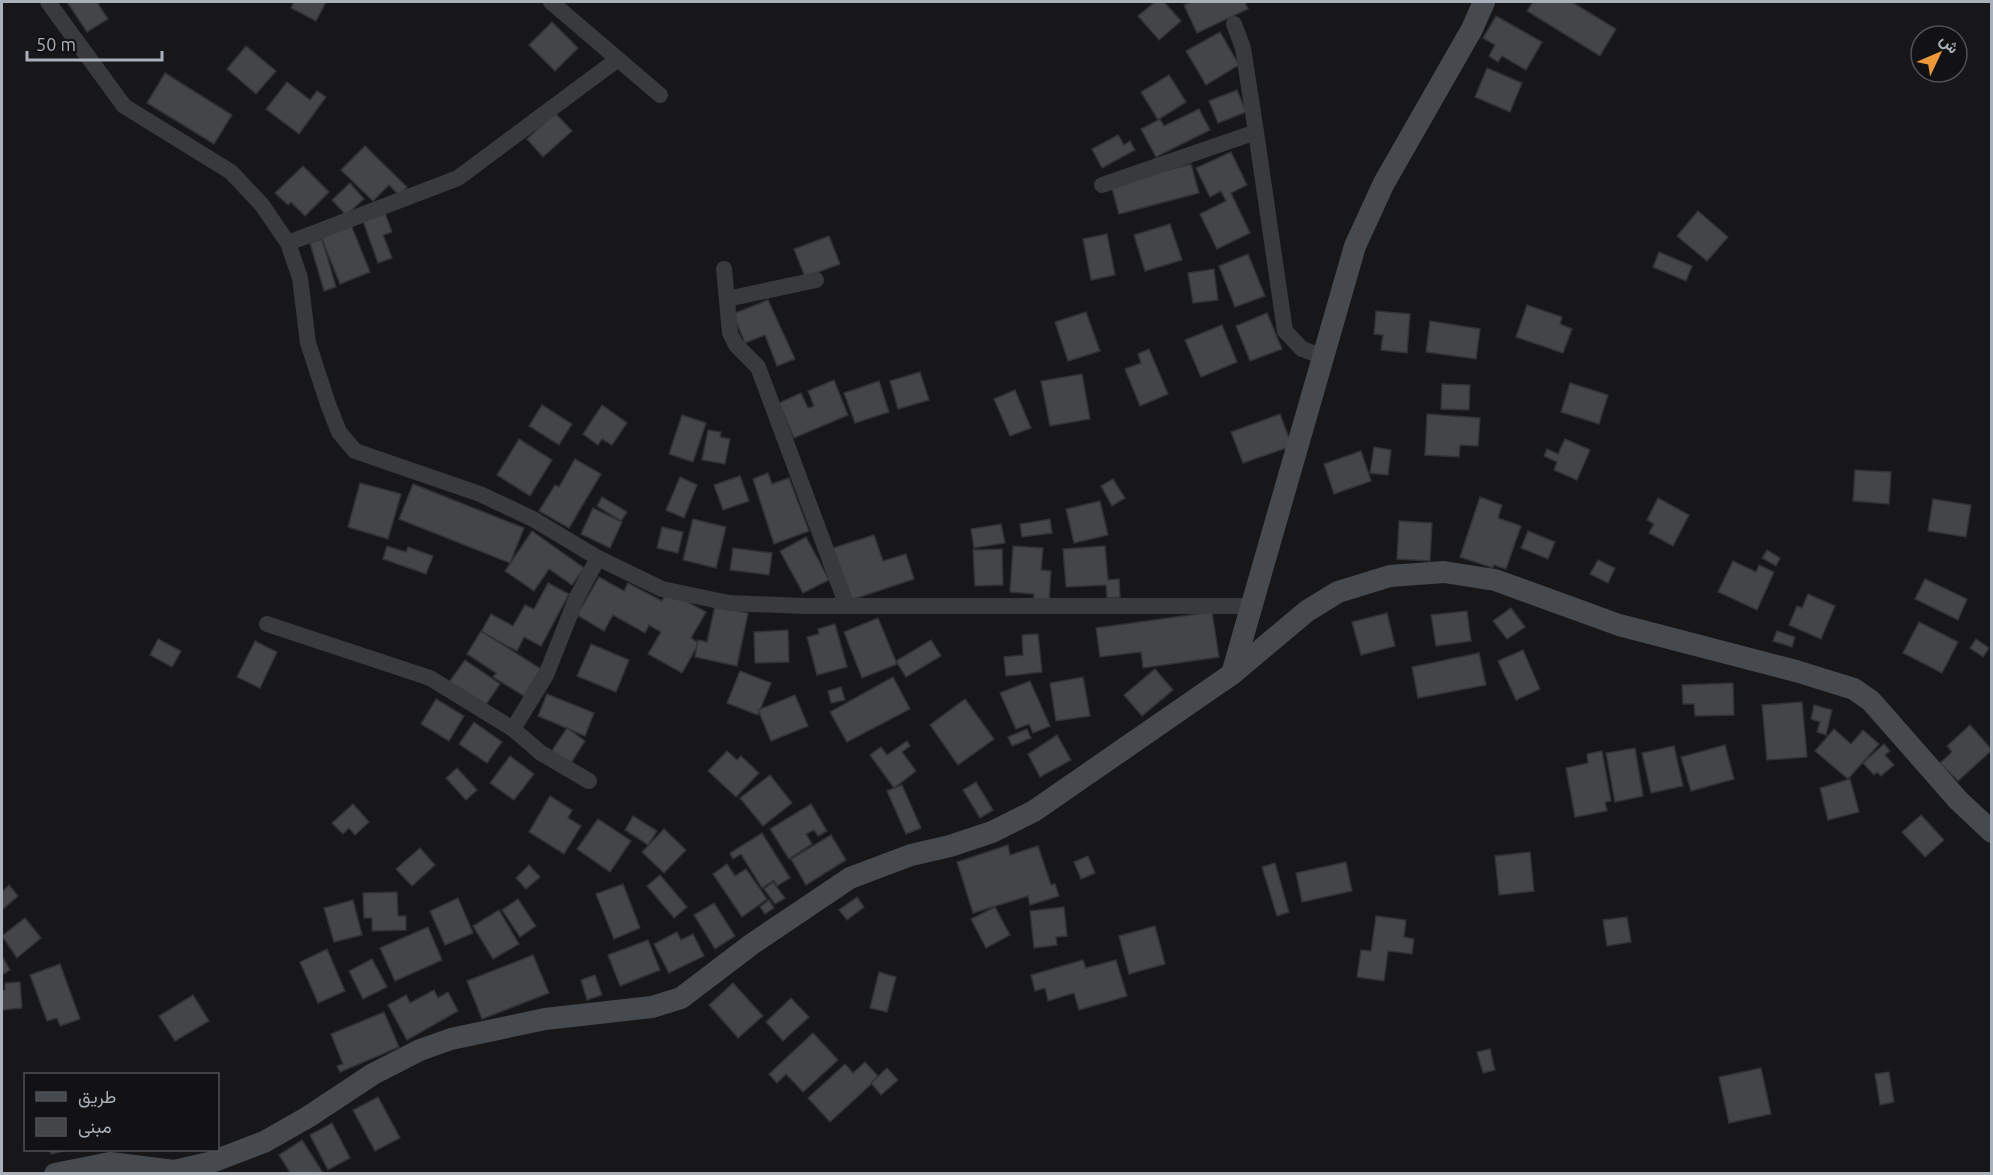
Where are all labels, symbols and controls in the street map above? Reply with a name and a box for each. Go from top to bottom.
scale bar [27,24,162,62]
north arrow [1909,24,1969,84]
text: ش [1936,30,1963,57]
text: 50 m [36,34,76,54]
legend [24,1073,219,1151]
text: طريق [78,1086,116,1108]
text: مبنى [78,1116,112,1138]

